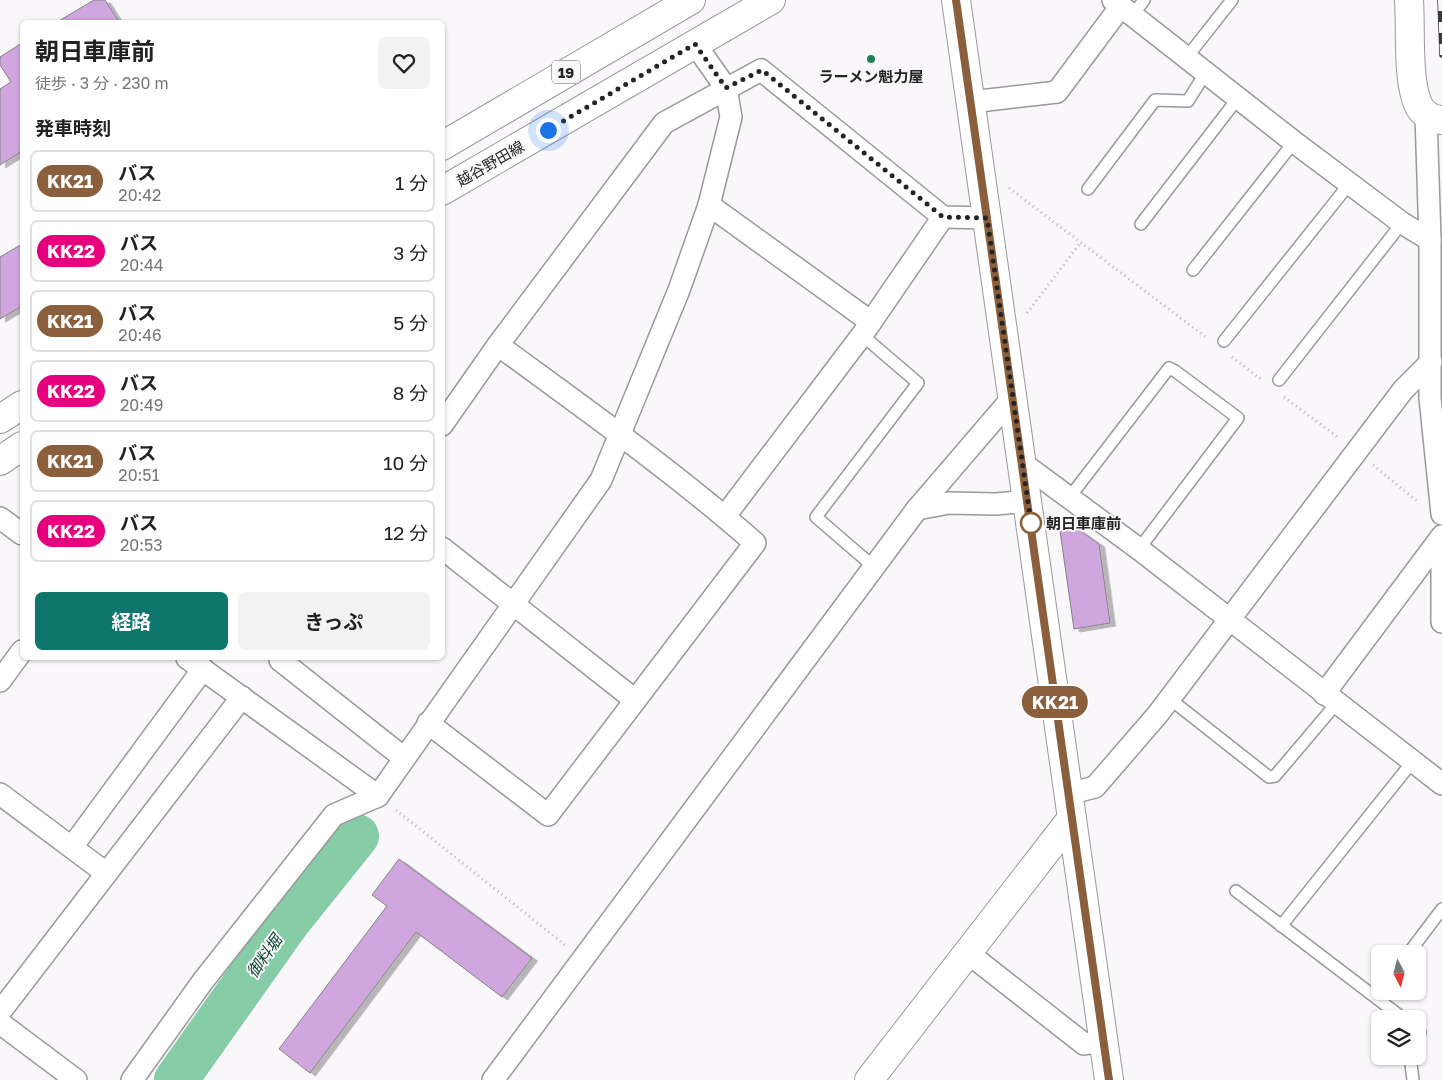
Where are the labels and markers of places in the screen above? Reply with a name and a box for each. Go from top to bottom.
marker: ラーメン魁力屋 [865,53,877,65]
place label: ラーメン魁力屋 [819,67,923,85]
marker: 朝日車庫前 [1020,512,1042,534]
place label: 朝日車庫前 [1046,514,1121,532]

